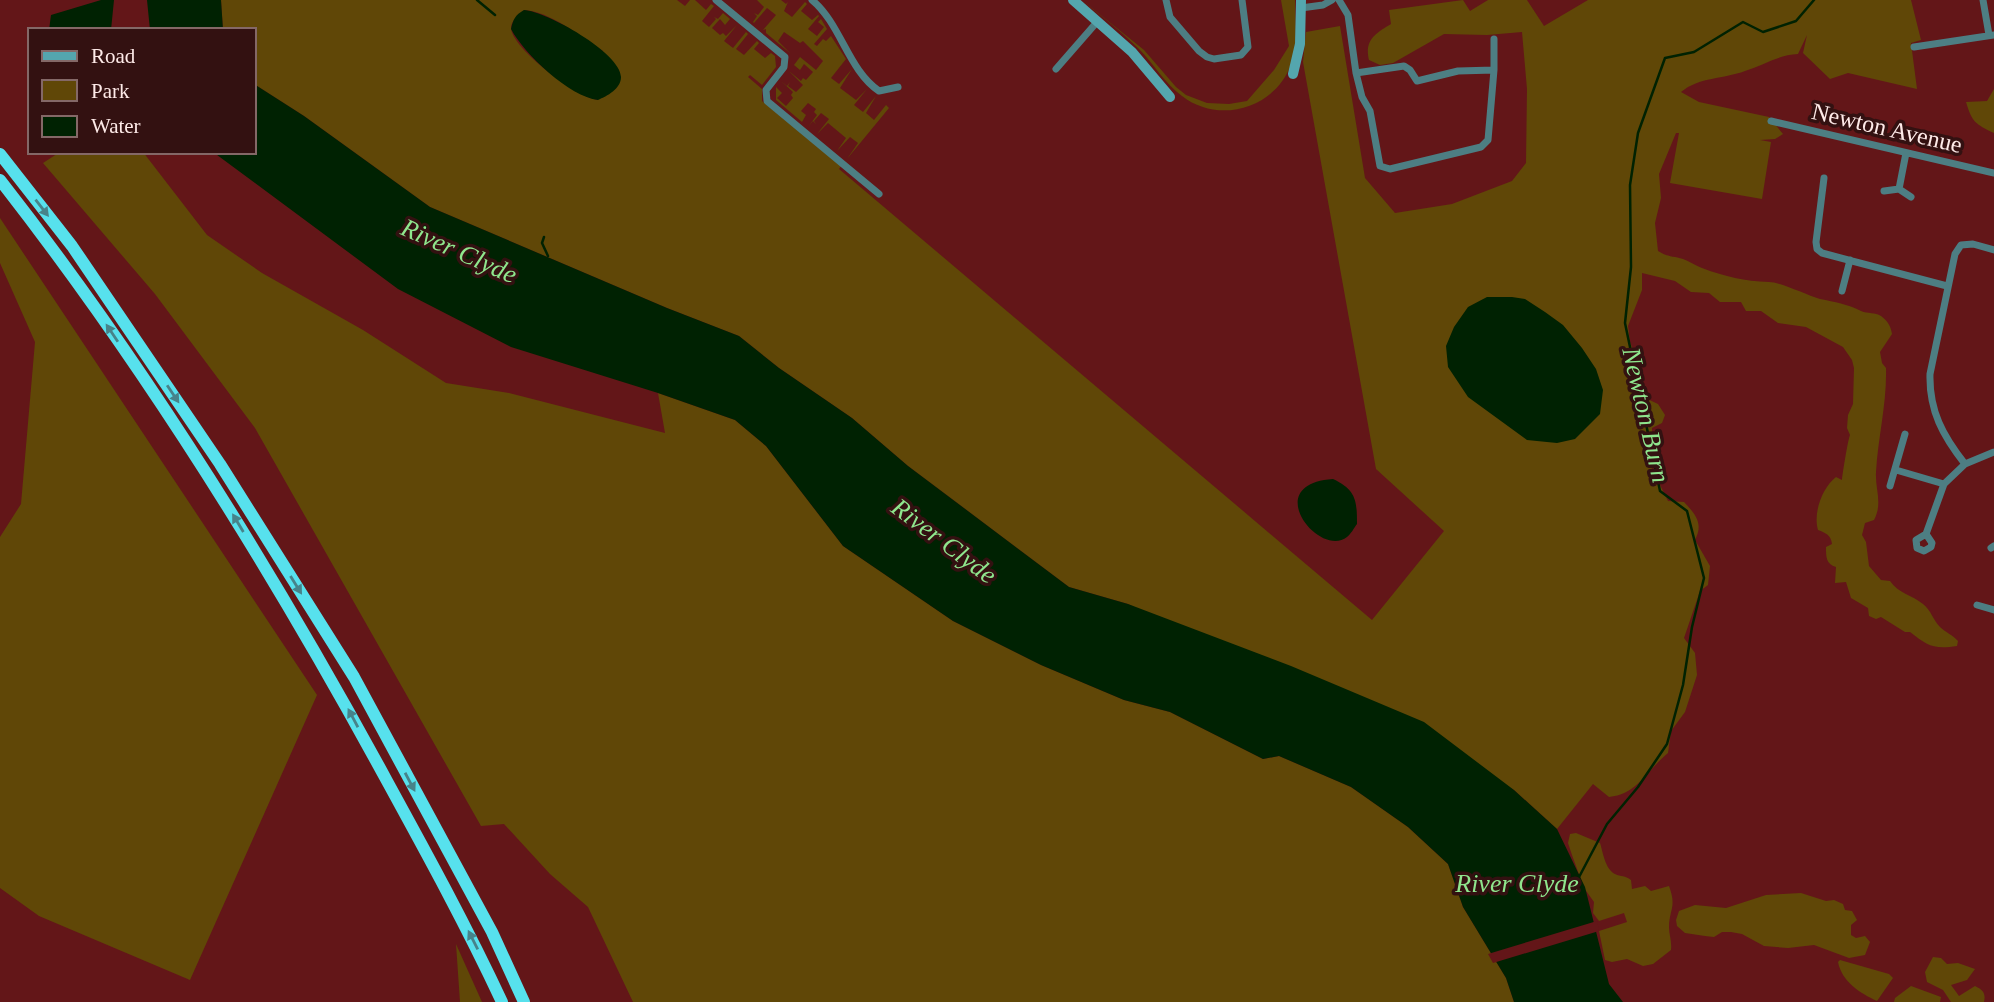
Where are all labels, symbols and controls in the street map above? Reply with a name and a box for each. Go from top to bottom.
legend [28,28,256,154]
text: Road [91,44,136,68]
text: Park [91,79,130,103]
street label: Newton Avenue [1809,98,1965,158]
text: Water [91,114,141,138]
one-way arrow [35,198,50,216]
water label: River Clyde [396,212,521,289]
one-way arrow [105,324,119,342]
water label: Newton Burn [1616,344,1676,485]
one-way arrow [166,384,179,404]
water label: River Clyde [885,492,1002,590]
one-way arrow [231,513,244,532]
one-way arrow [289,576,303,594]
one-way arrow [347,709,359,728]
one-way arrow [404,772,416,792]
water label: River Clyde [1454,869,1579,898]
one-way arrow [467,930,478,950]

